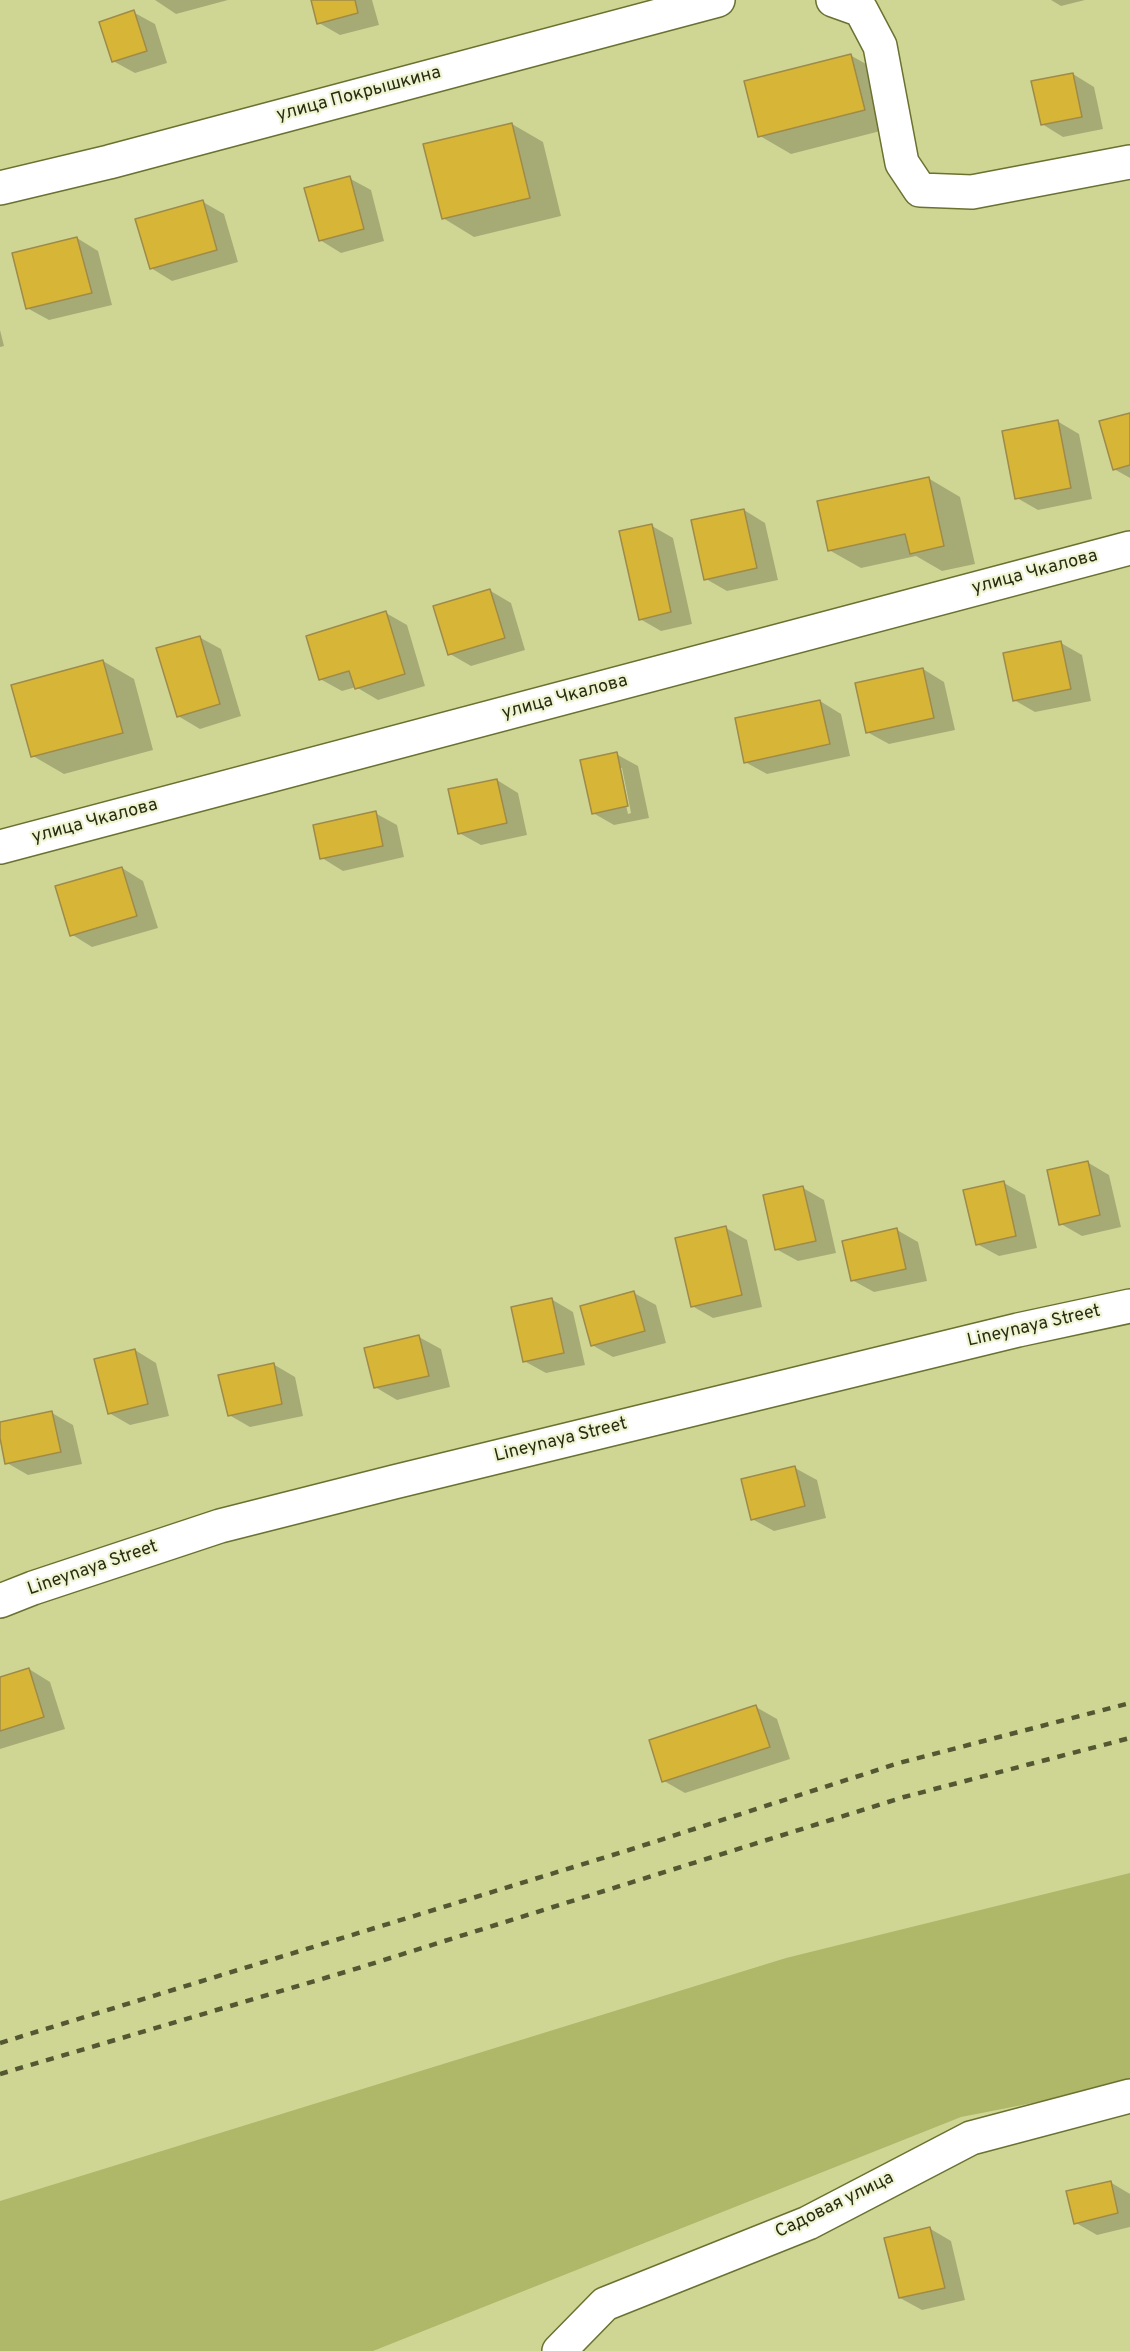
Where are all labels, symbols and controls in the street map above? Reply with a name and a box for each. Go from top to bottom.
street label: улица Покрышкина [274,63,444,127]
street label: улица Чкалова [970,546,1100,600]
street label: улица Чкалова [500,671,630,725]
street label: улица Чкалова [30,795,160,849]
street label: Lineynaya Street [965,1301,1103,1353]
street label: Lineynaya Street [492,1414,630,1468]
street label: Lineynaya Street [25,1537,161,1601]
street label: Садовая улица [772,2168,898,2244]

